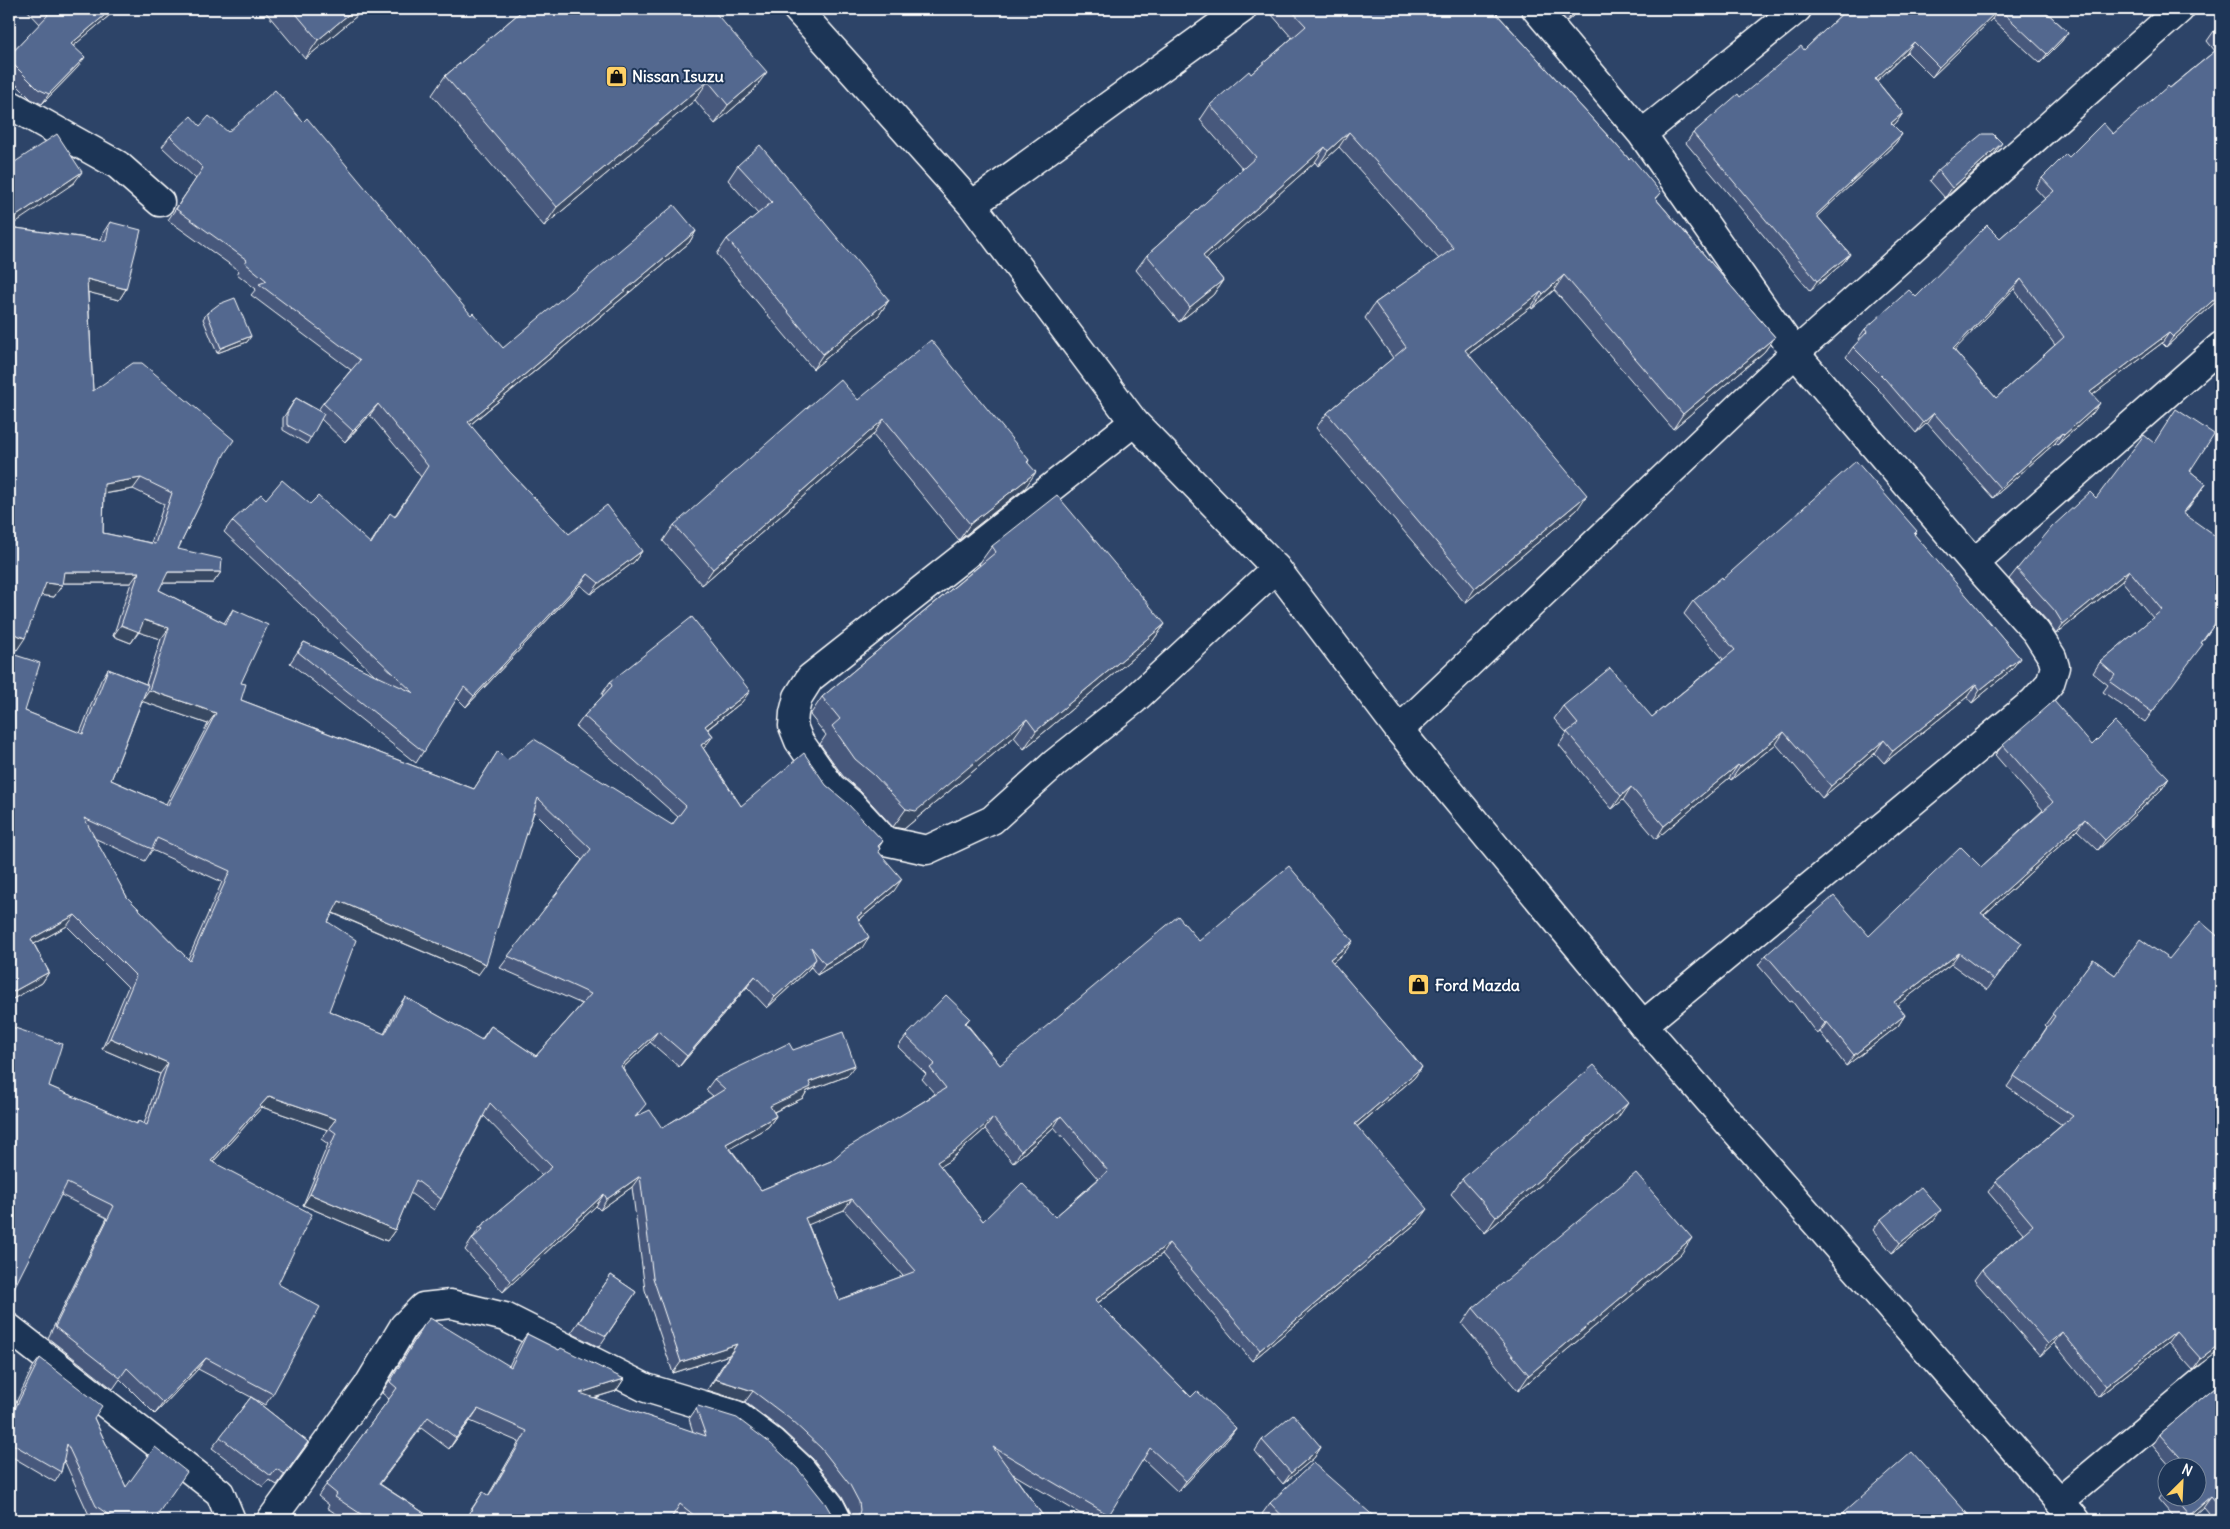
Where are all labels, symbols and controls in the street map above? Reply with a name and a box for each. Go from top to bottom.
shop icon: Nissan Isuzu [604,64,628,88]
place label: Nissan Isuzu [632,66,725,86]
shop icon: Ford Mazda [1407,973,1431,997]
place label: Ford Mazda [1435,975,1520,995]
north arrow [2158,1456,2208,1506]
text: N [2179,1460,2195,1480]

